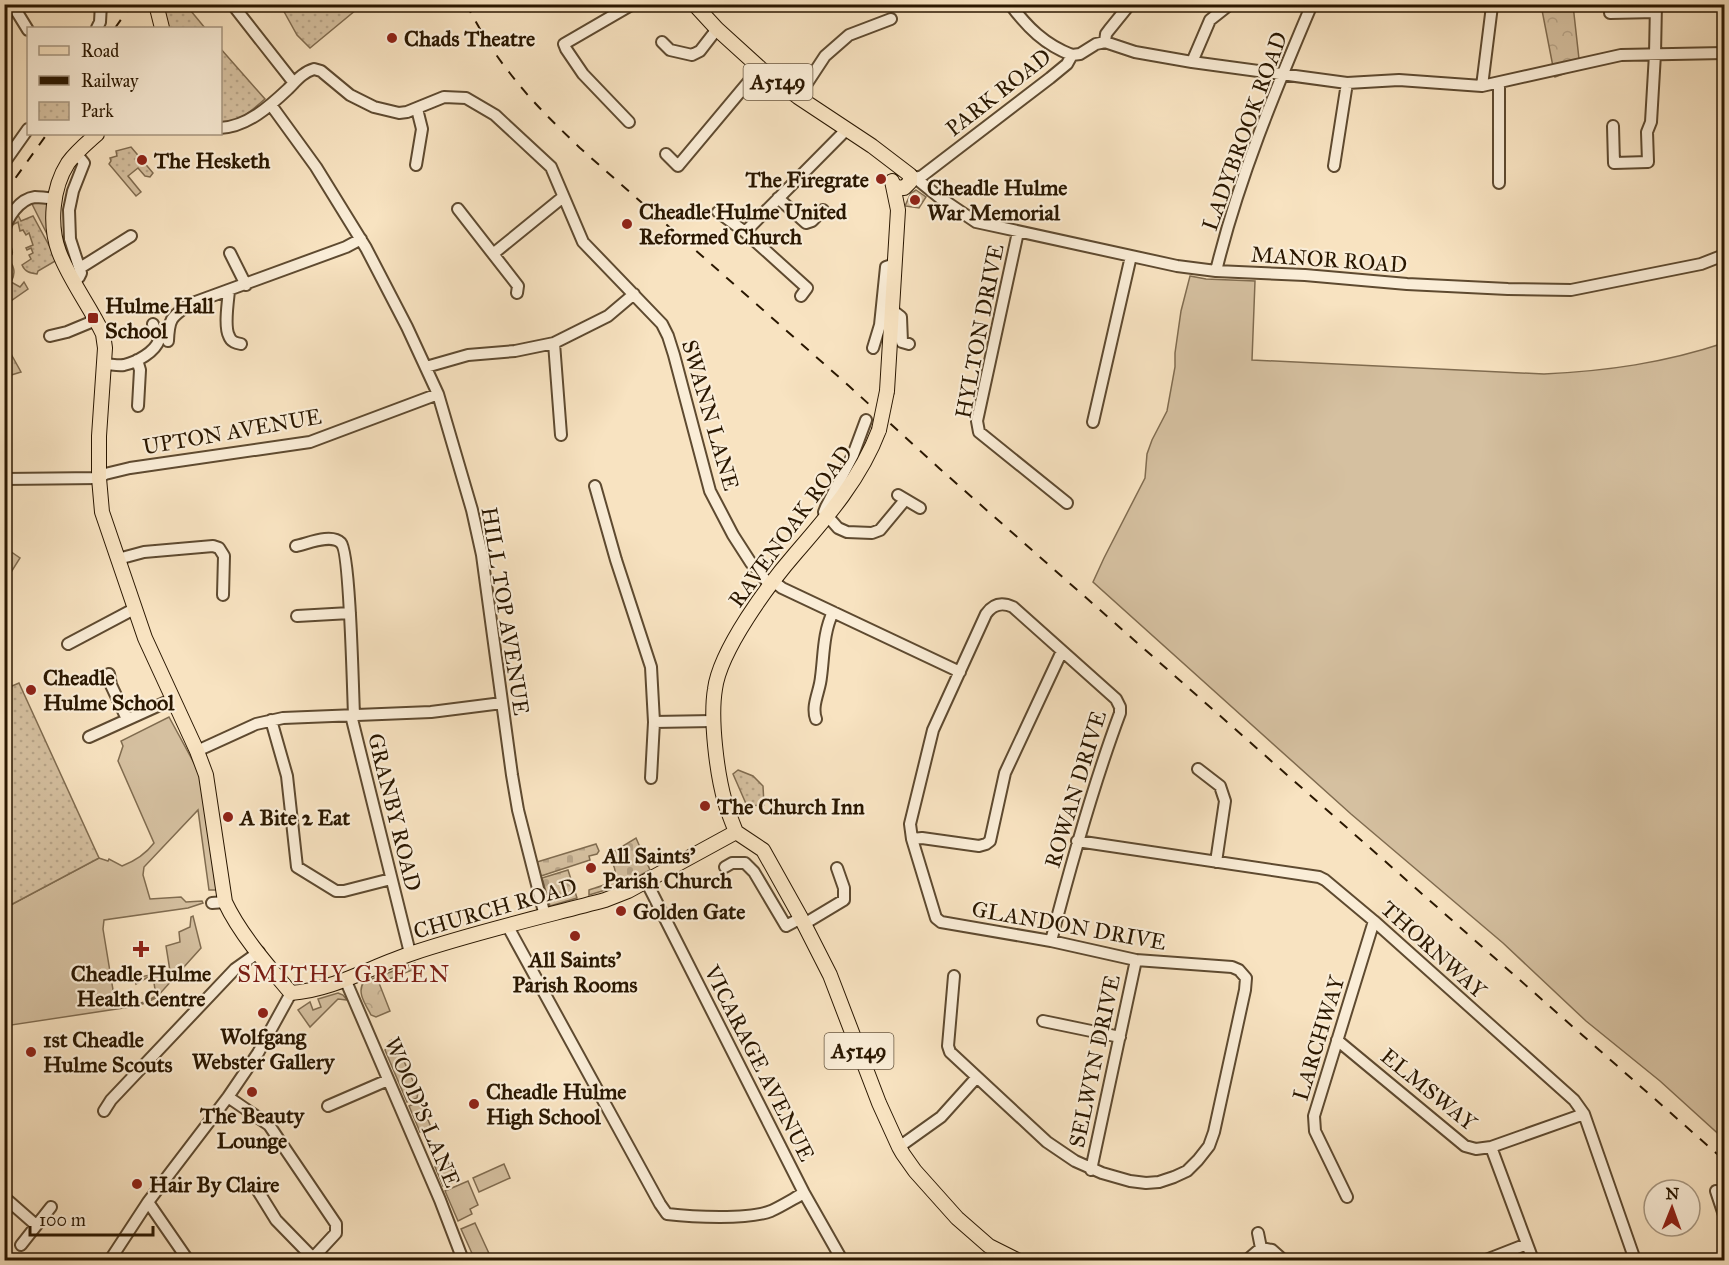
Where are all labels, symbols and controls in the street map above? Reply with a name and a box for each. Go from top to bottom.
place label: Chads Theatre [404,25,535,52]
legend [27,27,222,135]
street label: LADYBROOK ROAD [1196,28,1293,234]
marker: Chads Theatre [385,31,399,45]
text: Road [81,40,119,62]
street label: PARK ROAD [940,43,1056,142]
road number: A5149 [744,64,812,100]
text: Railway [81,70,139,92]
text: Park [81,100,114,122]
place label: The Hesketh [153,147,271,174]
marker: The Hesketh [135,153,149,167]
place label: The Firegrate [744,166,869,193]
marker: The Firegrate [874,172,888,186]
place label: Cheadle Hulme War Memorial [927,174,1067,226]
marker: Cheadle Hulme War Memorial [908,193,922,207]
place label: Cheadle Hulme United Reformed Church [639,198,848,250]
marker: Cheadle Hulme United Reformed Church [620,217,634,231]
street label: HYLTON DRIVE [949,241,1010,421]
street label: MANOR ROAD [1250,241,1408,278]
place label: Hulme Hall School [105,292,215,344]
marker: Hulme Hall School [86,311,100,325]
street label: SWANN LANE [676,337,745,494]
street label: UPTON AVENUE [141,402,324,461]
street label: RAVENOAK ROAD [723,440,858,613]
street label: HILL TOP AVENUE [476,505,535,717]
place label: Cheadle Hulme School [43,664,175,716]
marker: Cheadle Hulme School [24,683,38,697]
street label: ROWAN DRIVE [1039,707,1112,871]
street label: GRANBY ROAD [362,730,427,894]
place label: The Church Inn [716,793,865,820]
marker: The Church Inn [698,799,712,813]
place label: A Bite 2 Eat [238,804,350,831]
marker: A Bite 2 Eat [221,810,235,824]
place label: All Saints' Parish Church [601,842,733,894]
marker: All Saints' Parish Church [584,861,598,875]
street label: CHURCH ROAD [410,872,580,945]
street label: GLANDON DRIVE [970,895,1168,956]
street label: THORNWAY [1375,895,1493,1004]
place label: Golden Gate [633,898,745,925]
marker: Golden Gate [614,904,628,918]
marker: All Saints' Parish Rooms [568,929,582,943]
marker: Cheadle Hulme Health Centre [132,940,150,958]
place label: All Saints' Parish Rooms [512,946,638,998]
district label: SMITHY GREEN [237,959,451,989]
place label: Cheadle Hulme Health Centre [71,960,211,1012]
street label: VICARAGE AVENUE [698,960,821,1166]
street label: SELWYN DRIVE [1063,972,1126,1150]
street label: LARCHWAY [1287,972,1351,1104]
marker: Wolfgang Webster Gallery [256,1006,270,1020]
place label: Wolfgang Webster Gallery [192,1023,336,1075]
place label: 1st Cheadle Hulme Scouts [43,1026,173,1078]
street label: WOOD'S LANE [379,1033,466,1192]
road number: A5149 [824,1033,894,1069]
street label: ELMSWAY [1375,1043,1483,1137]
marker: 1st Cheadle Hulme Scouts [24,1045,38,1059]
place label: Cheadle Hulme High School [486,1078,626,1130]
marker: The Beauty Lounge [245,1085,259,1099]
marker: Cheadle Hulme High School [467,1097,481,1111]
place label: The Beauty Lounge [199,1102,306,1154]
place label: Hair By Claire [149,1171,279,1198]
marker: Hair By Claire [130,1177,144,1191]
north arrow [1642,1178,1702,1238]
text: N [1665,1184,1680,1203]
scale bar [30,1199,153,1237]
text: 100 m [39,1209,86,1231]

